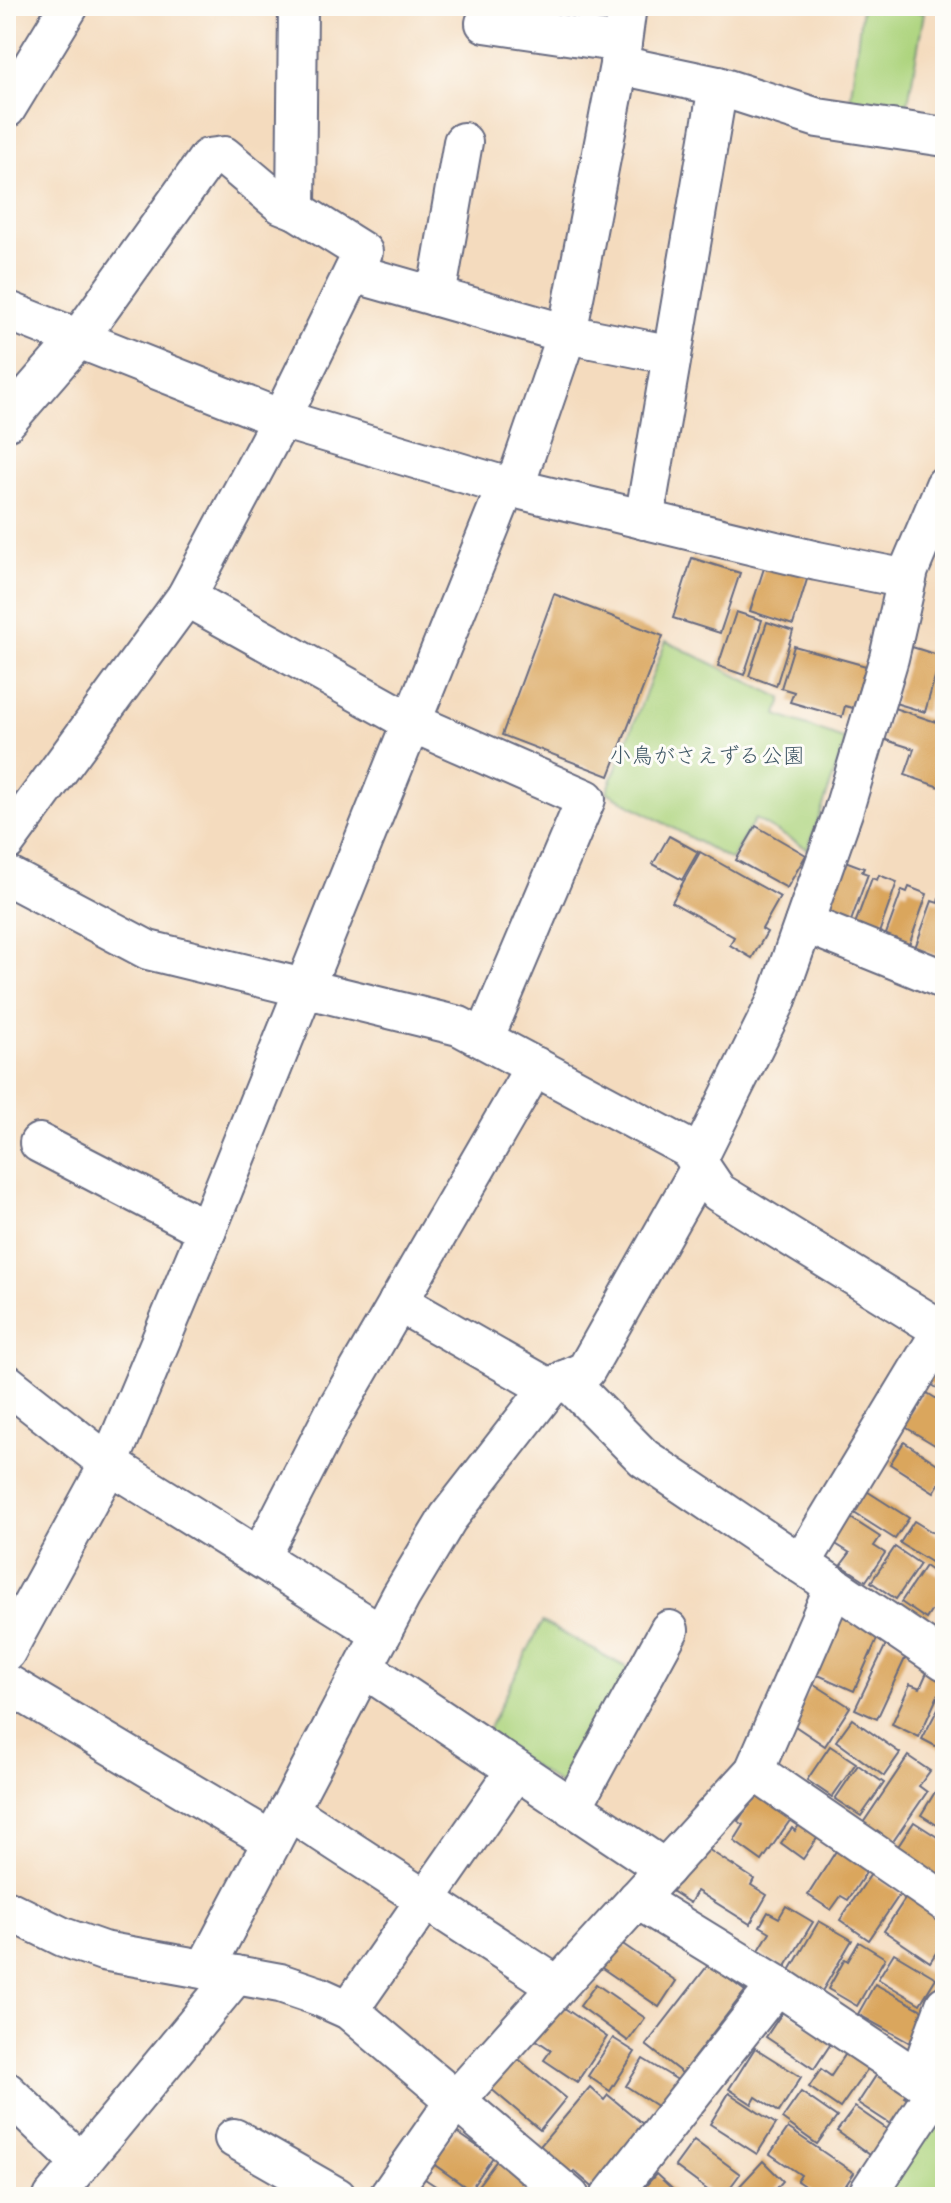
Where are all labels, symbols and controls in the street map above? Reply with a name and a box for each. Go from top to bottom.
park label: 小鳥がさえずる公園 [609,742,805,770]

